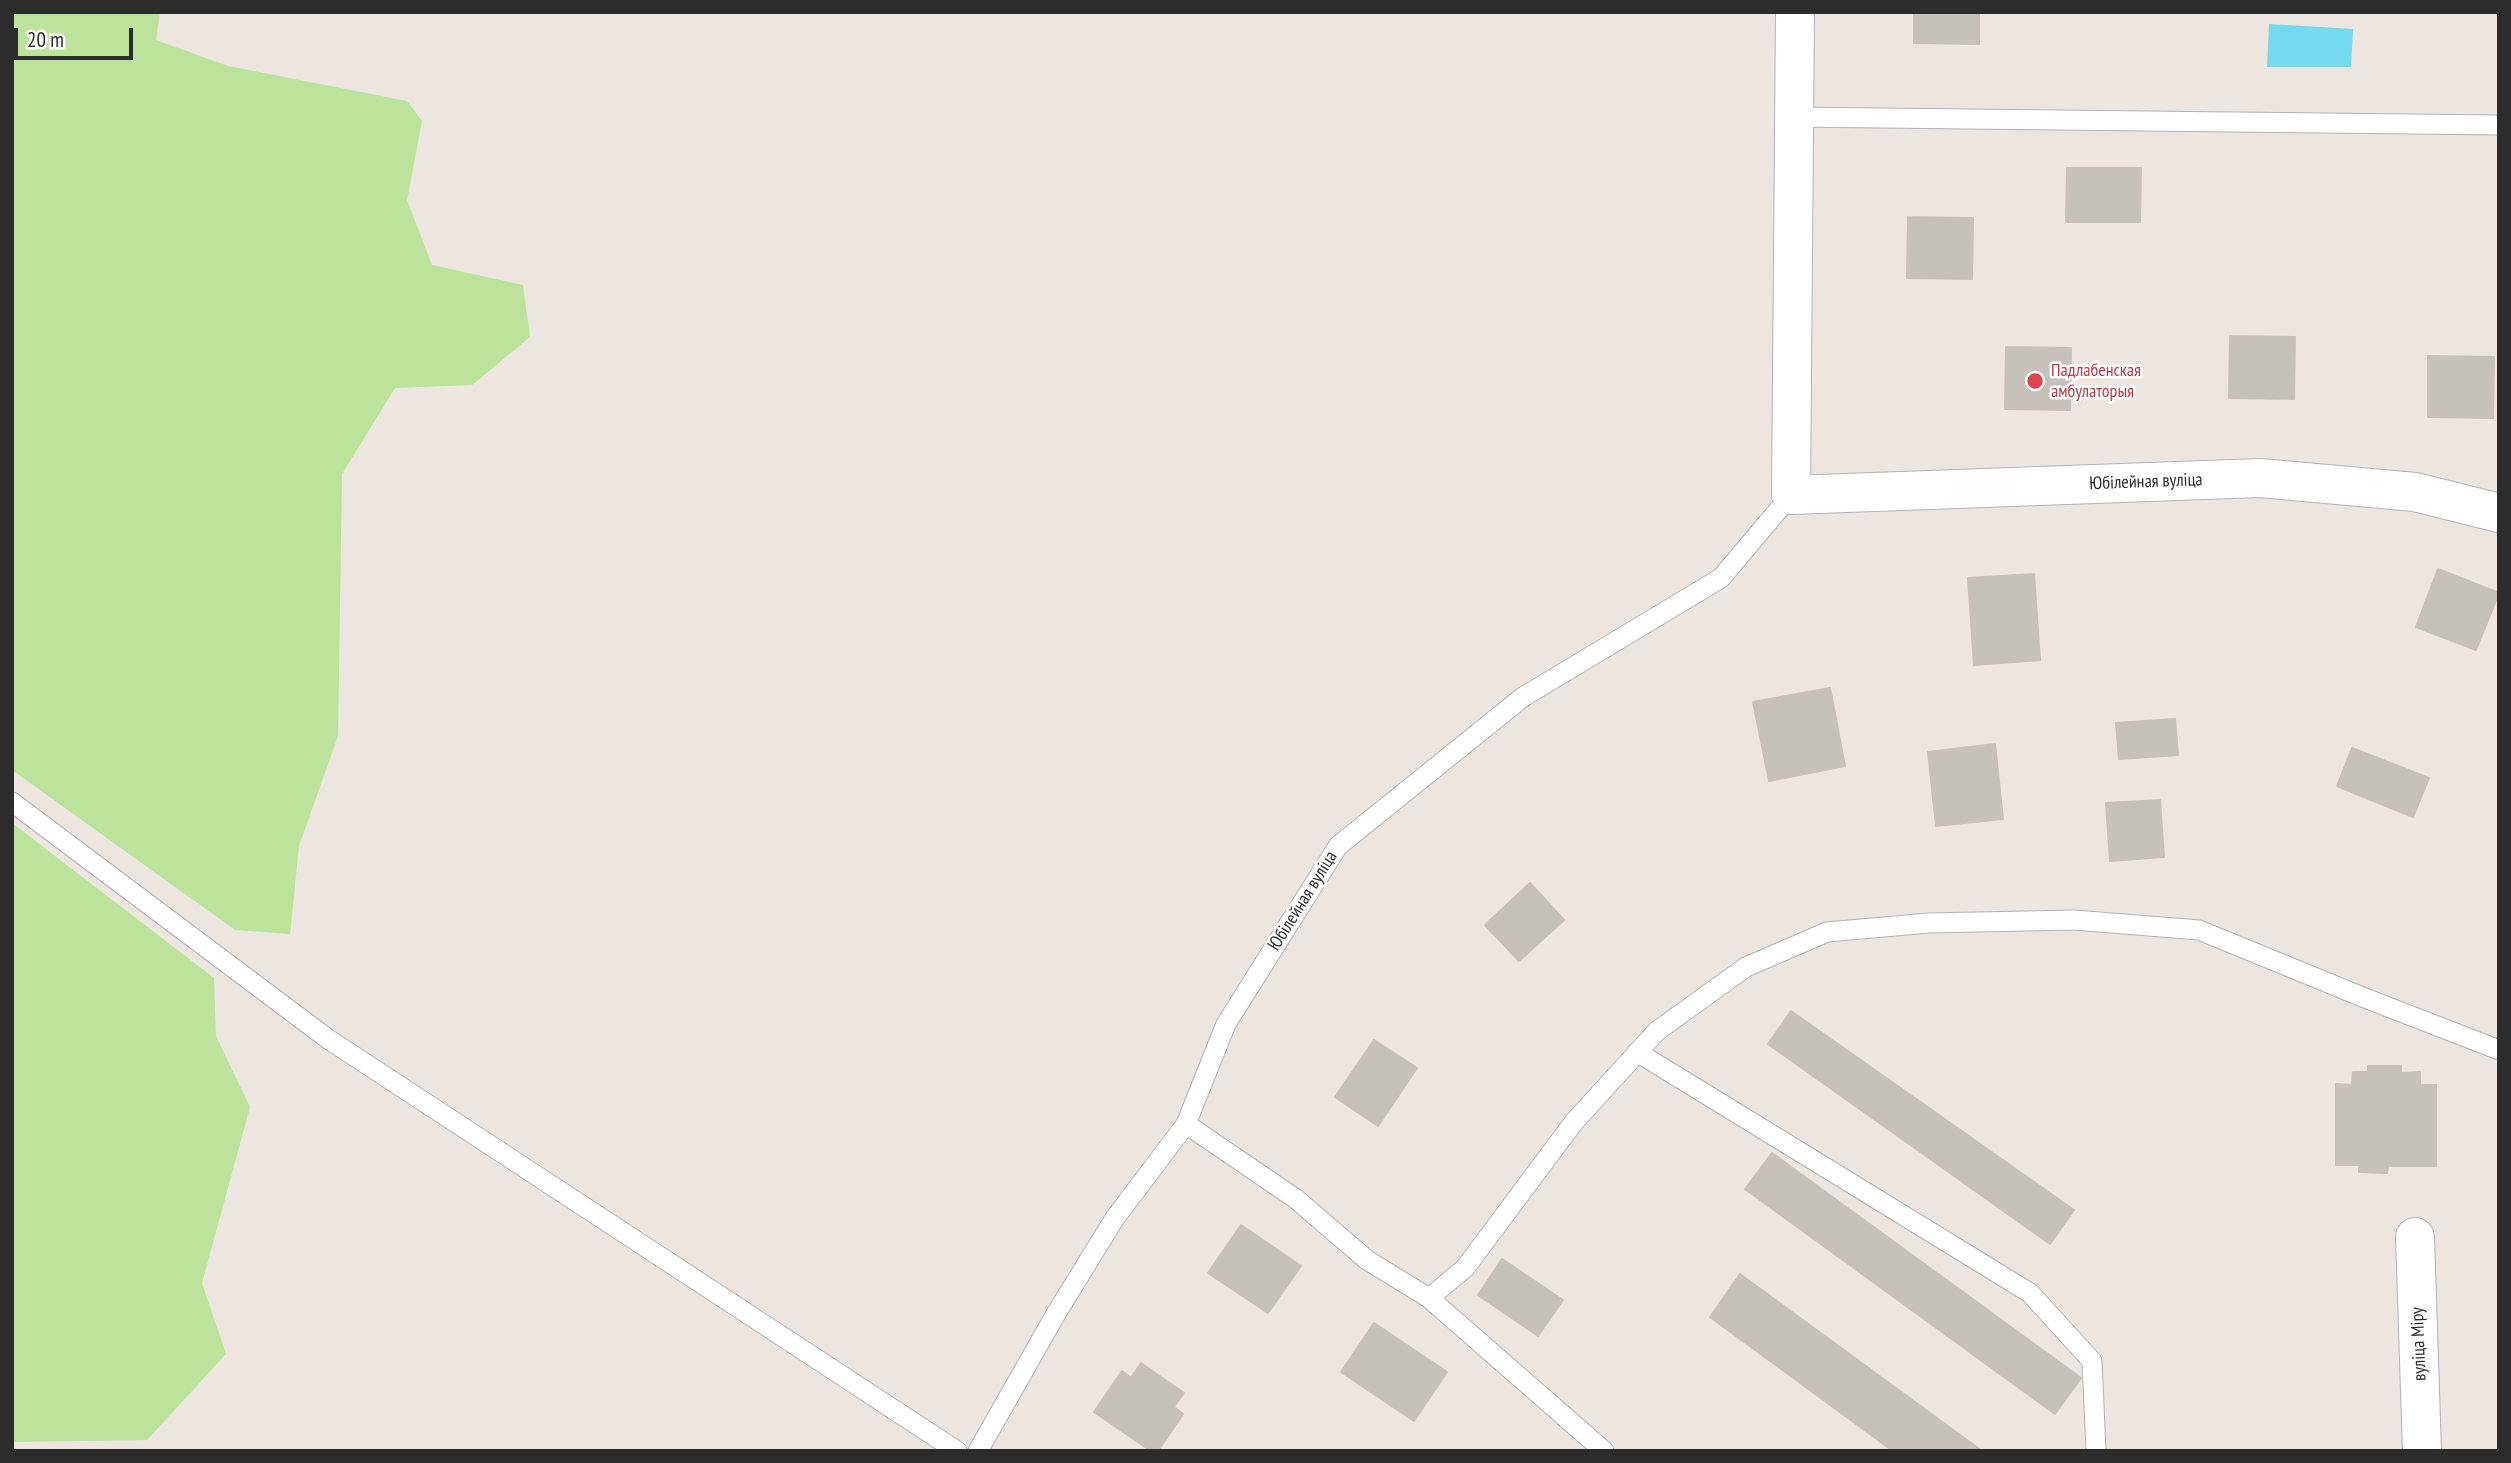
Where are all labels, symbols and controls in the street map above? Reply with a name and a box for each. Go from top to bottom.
scale bar [18,14,136,58]
text: 20 m [27,26,64,53]
place label: Падлабенская амбулаторыя [2051,360,2141,402]
marker: Падлабенская амбулаторыя [2025,371,2045,391]
street label: Юбілейная вуліца [2089,469,2203,495]
street label: Юбілейная вуліца [1264,847,1342,955]
street label: вуліца Міру [2407,1307,2431,1381]

